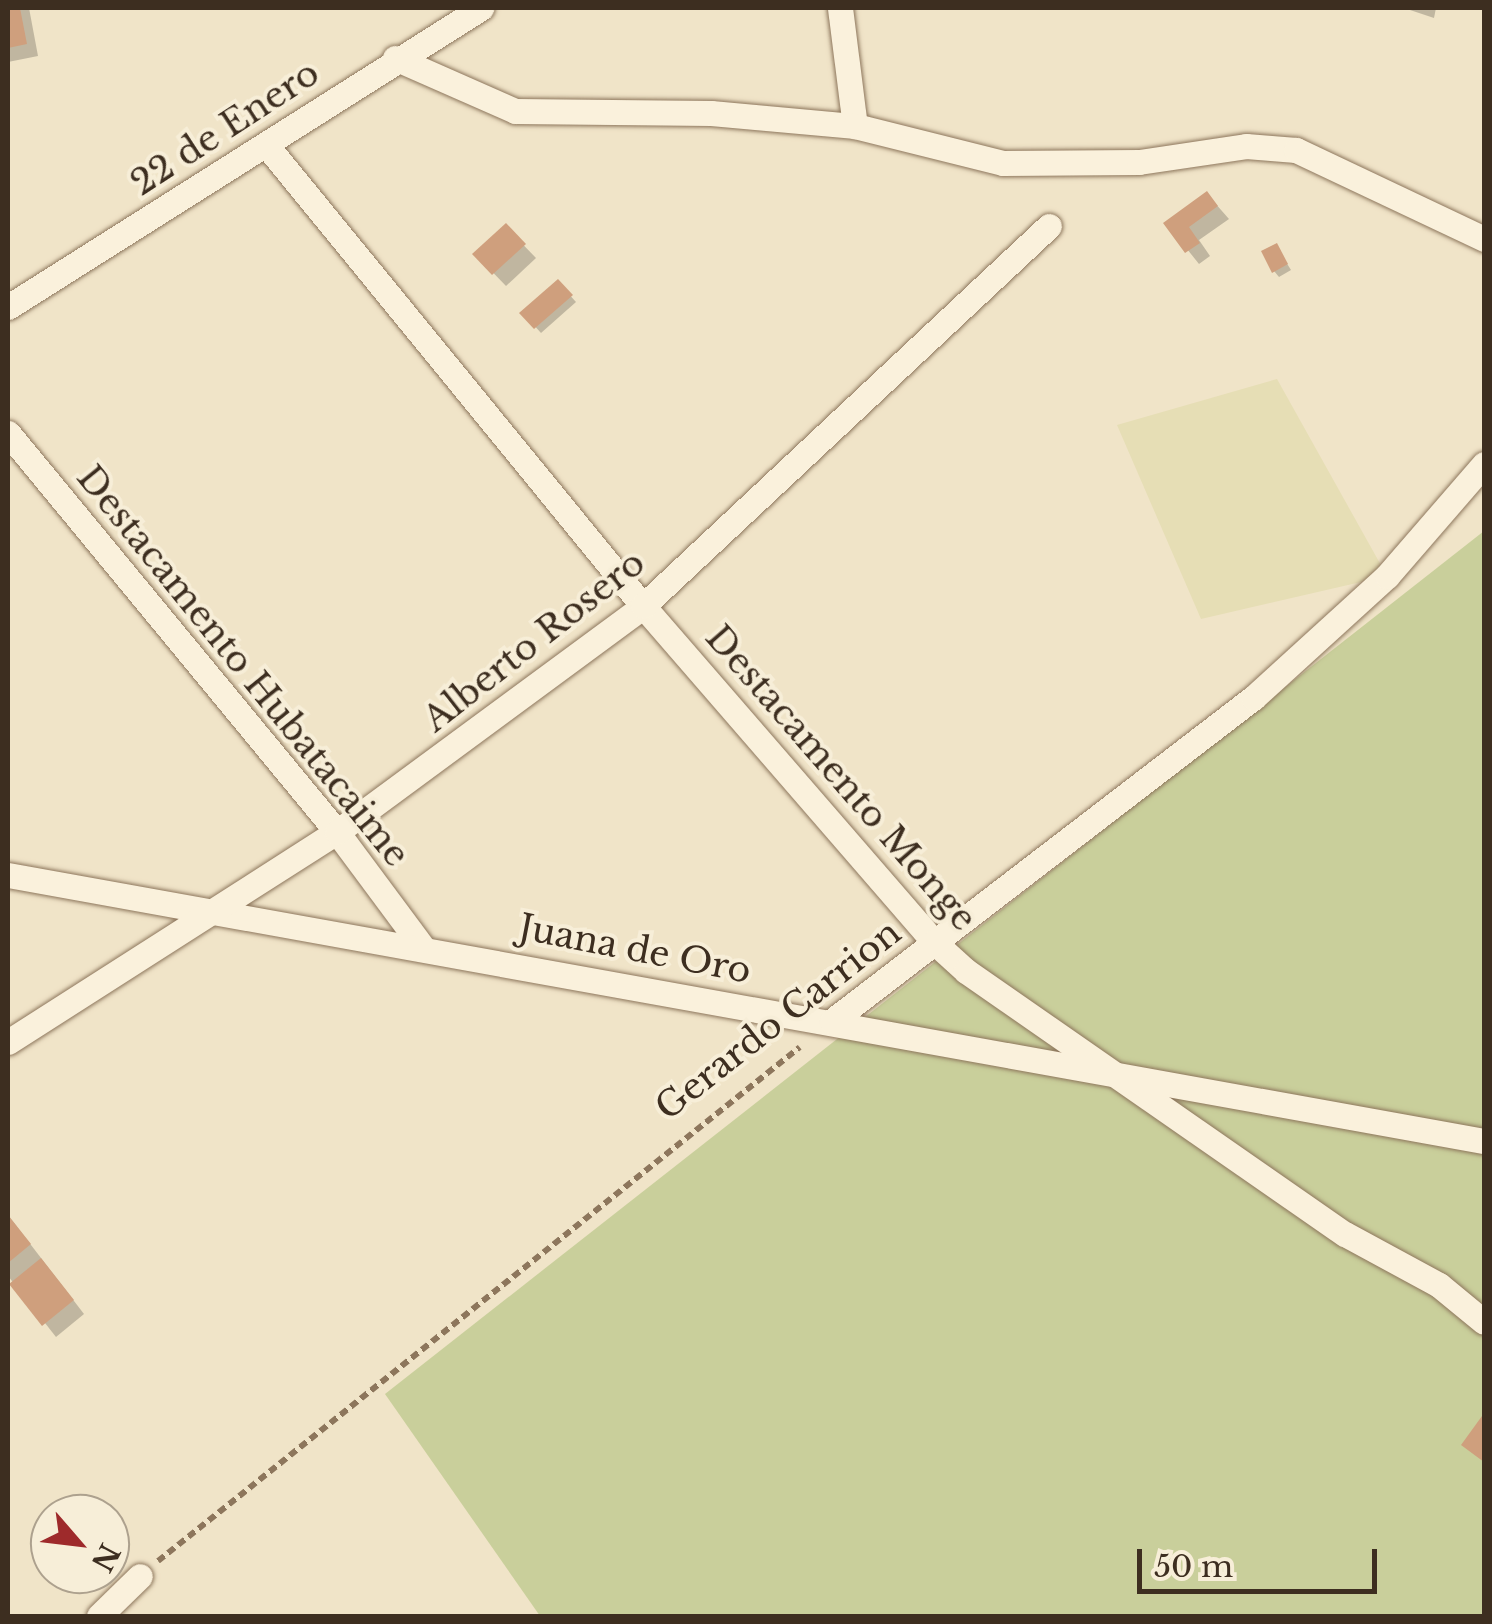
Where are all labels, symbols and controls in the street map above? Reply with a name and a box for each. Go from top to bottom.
street label: 22 de Enero [123,52,327,204]
street label: Destacamento Hubatacaime [68,457,418,875]
street label: Alberto Rosero [415,542,653,740]
street label: Destacamento Monge [697,617,985,939]
street label: Juana de Oro [515,906,755,992]
street label: Gerardo Carrion [647,911,909,1129]
north arrow [30,1494,130,1594]
scale bar [1142,1529,1382,1591]
text: N [84,1538,127,1577]
text: 50 m [1154,1548,1233,1585]

